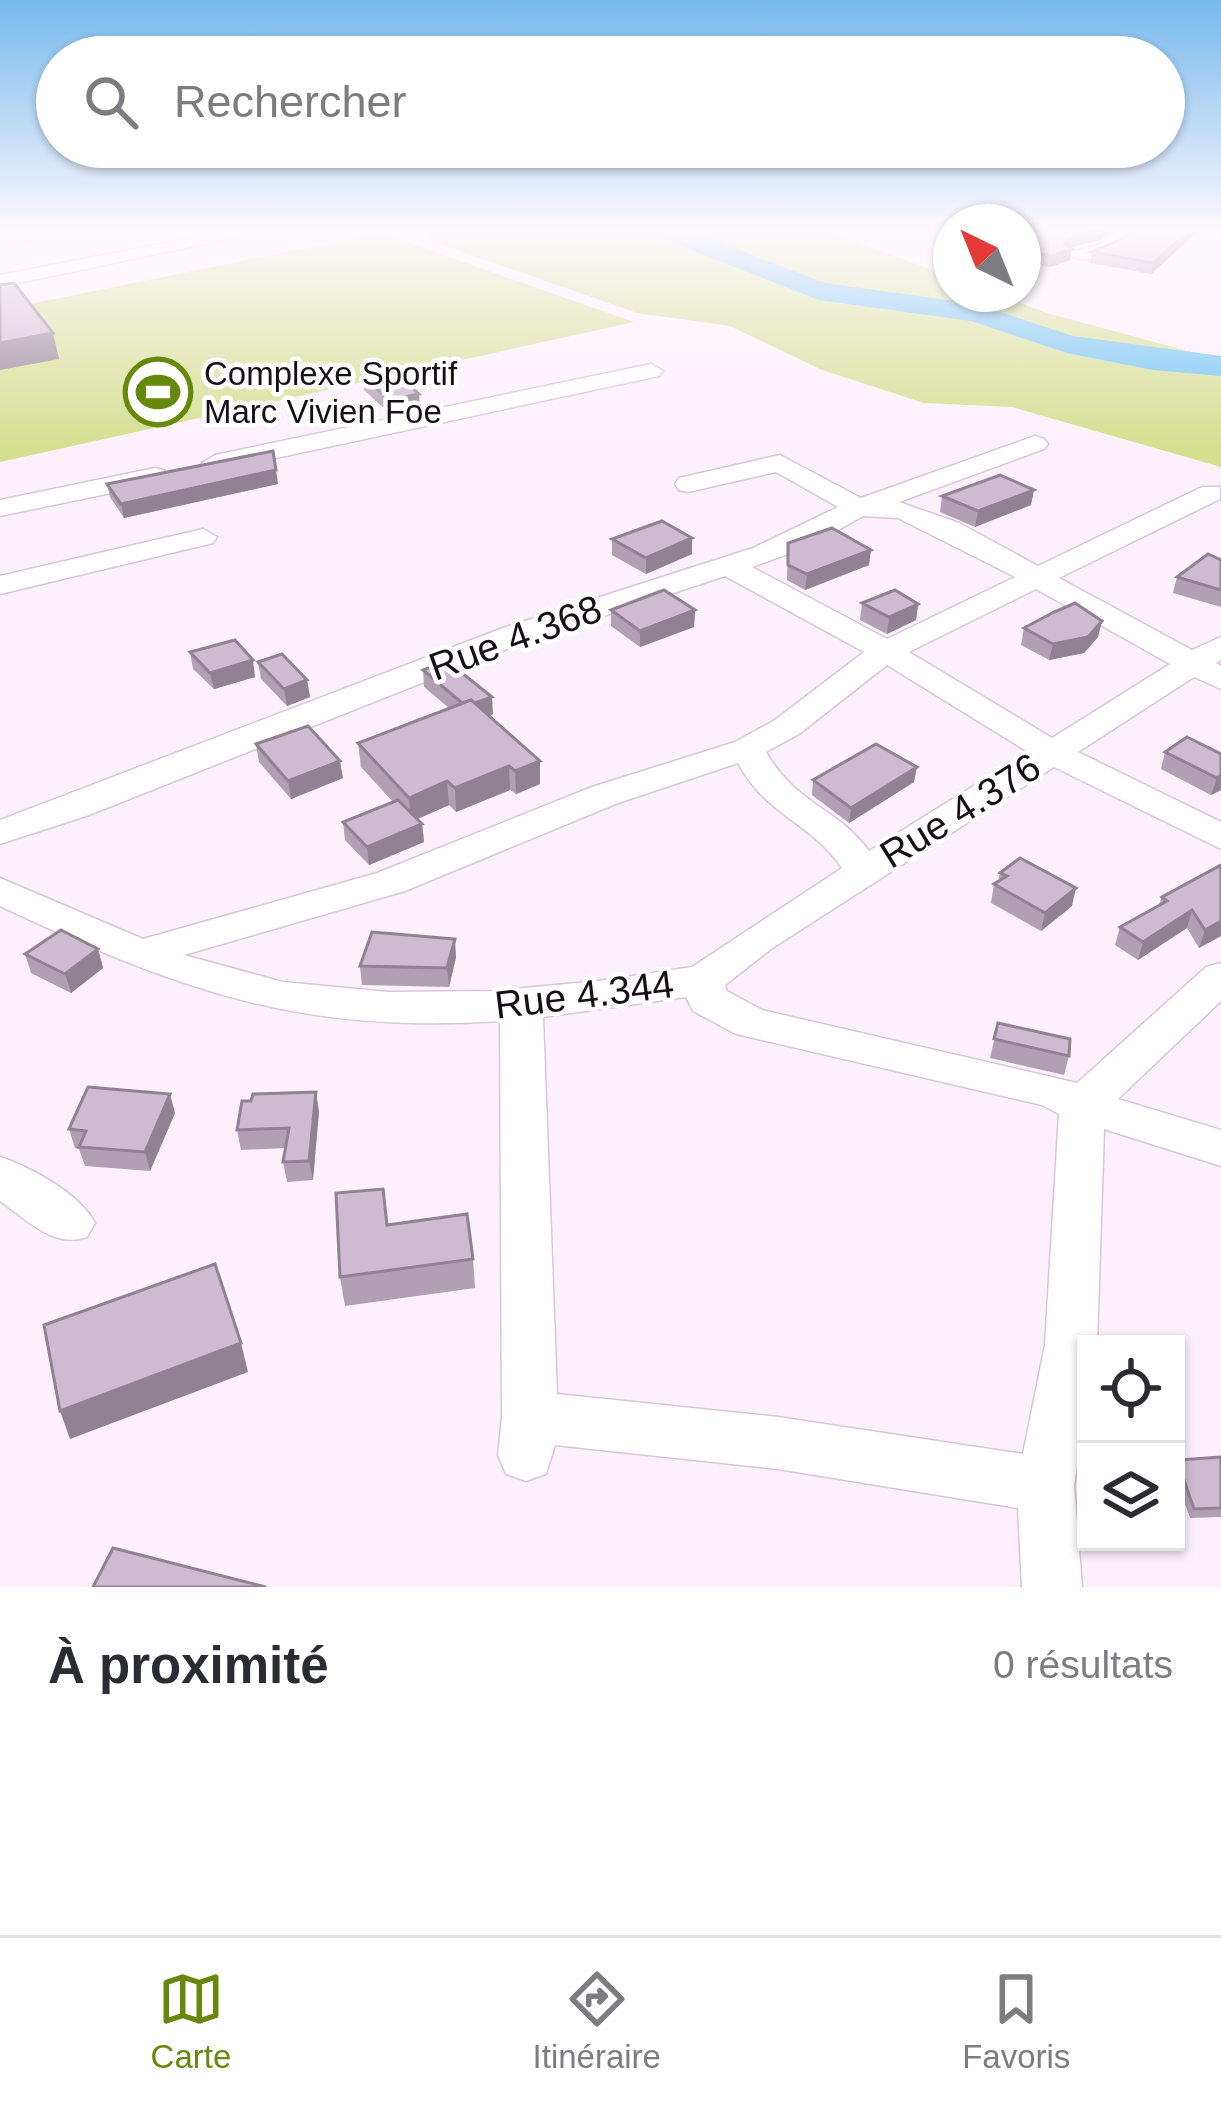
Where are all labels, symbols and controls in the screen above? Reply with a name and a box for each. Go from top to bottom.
search box [36,36,1185,168]
icon: search [78,69,144,135]
text: Rechercher [174,76,407,127]
north arrow [933,204,1041,312]
place label: Complexe Sportif Marc Vivien Foe [204,355,458,430]
sports icon: Complexe Sportif Marc Vivien Foe [123,357,193,427]
street label: Rue 4.368 [423,586,607,688]
street label: Rue 4.376 [873,745,1048,876]
street label: Rue 4.344 [492,962,676,1027]
map controls [1077,1335,1185,1551]
button: locate [1077,1335,1185,1443]
button: layers [1077,1443,1185,1551]
text: À proximité [48,1637,329,1694]
text: 0 résultats [993,1643,1173,1686]
tab: Carte [151,1966,231,2076]
tab: Itinéraire [533,1966,661,2076]
tab: Favoris [962,1966,1070,2076]

